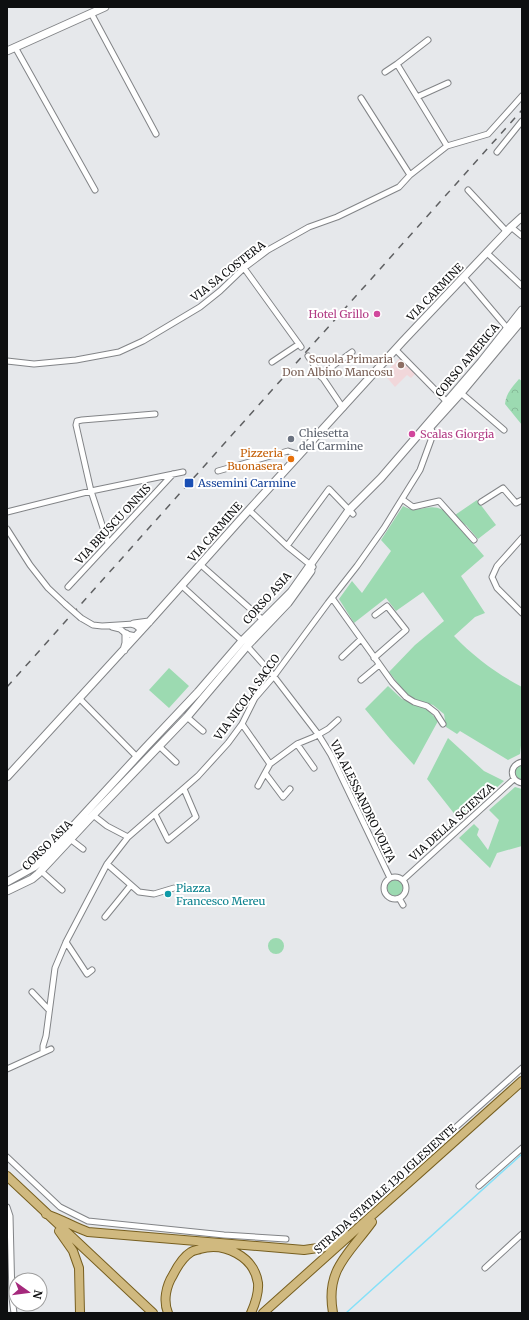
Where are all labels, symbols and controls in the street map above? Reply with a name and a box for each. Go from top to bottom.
street label: VIA SA COSTERA [187,237,268,305]
street label: VIA CARMINE [403,260,466,325]
place label: Hotel Grillo [309,307,370,321]
marker: Hotel Grillo [372,309,382,319]
street label: CORSO AMERICA [432,320,502,400]
place label: Scuola Primaria Don Albino Mancosu [282,352,393,379]
marker: Scuola Primaria Don Albino Mancosu [396,360,406,370]
place label: Chiesetta del Carmine [299,426,363,453]
place label: Scalas Giorgia [420,427,494,441]
marker: Scalas Giorgia [407,429,417,439]
marker: Chiesetta del Carmine [286,434,296,444]
place label: Pizzeria Buonasera [227,446,283,473]
marker: Pizzeria Buonasera [286,454,296,464]
place label: Assemini Carmine [197,476,296,490]
marker: Assemini Carmine [183,477,195,489]
street label: VIA BRUSCU ONNIS [72,481,154,568]
street label: VIA CARMINE [184,499,245,566]
street label: CORSO ASIA [240,569,294,627]
street label: VIA NICOLA SACCO [211,651,283,743]
street label: VIA ALESSANDRO VOLTA [327,737,399,865]
street label: VIA DELLA SCIENZA [406,780,498,865]
street label: CORSO ASIA [19,817,75,873]
place label: Piazza Francesco Mereu [176,881,266,908]
marker: Piazza Francesco Mereu [163,889,173,899]
street label: STRADA STATALE 130 IGLESIENTE [311,1121,459,1257]
north arrow [8,1272,48,1312]
text: N [30,1289,46,1301]

